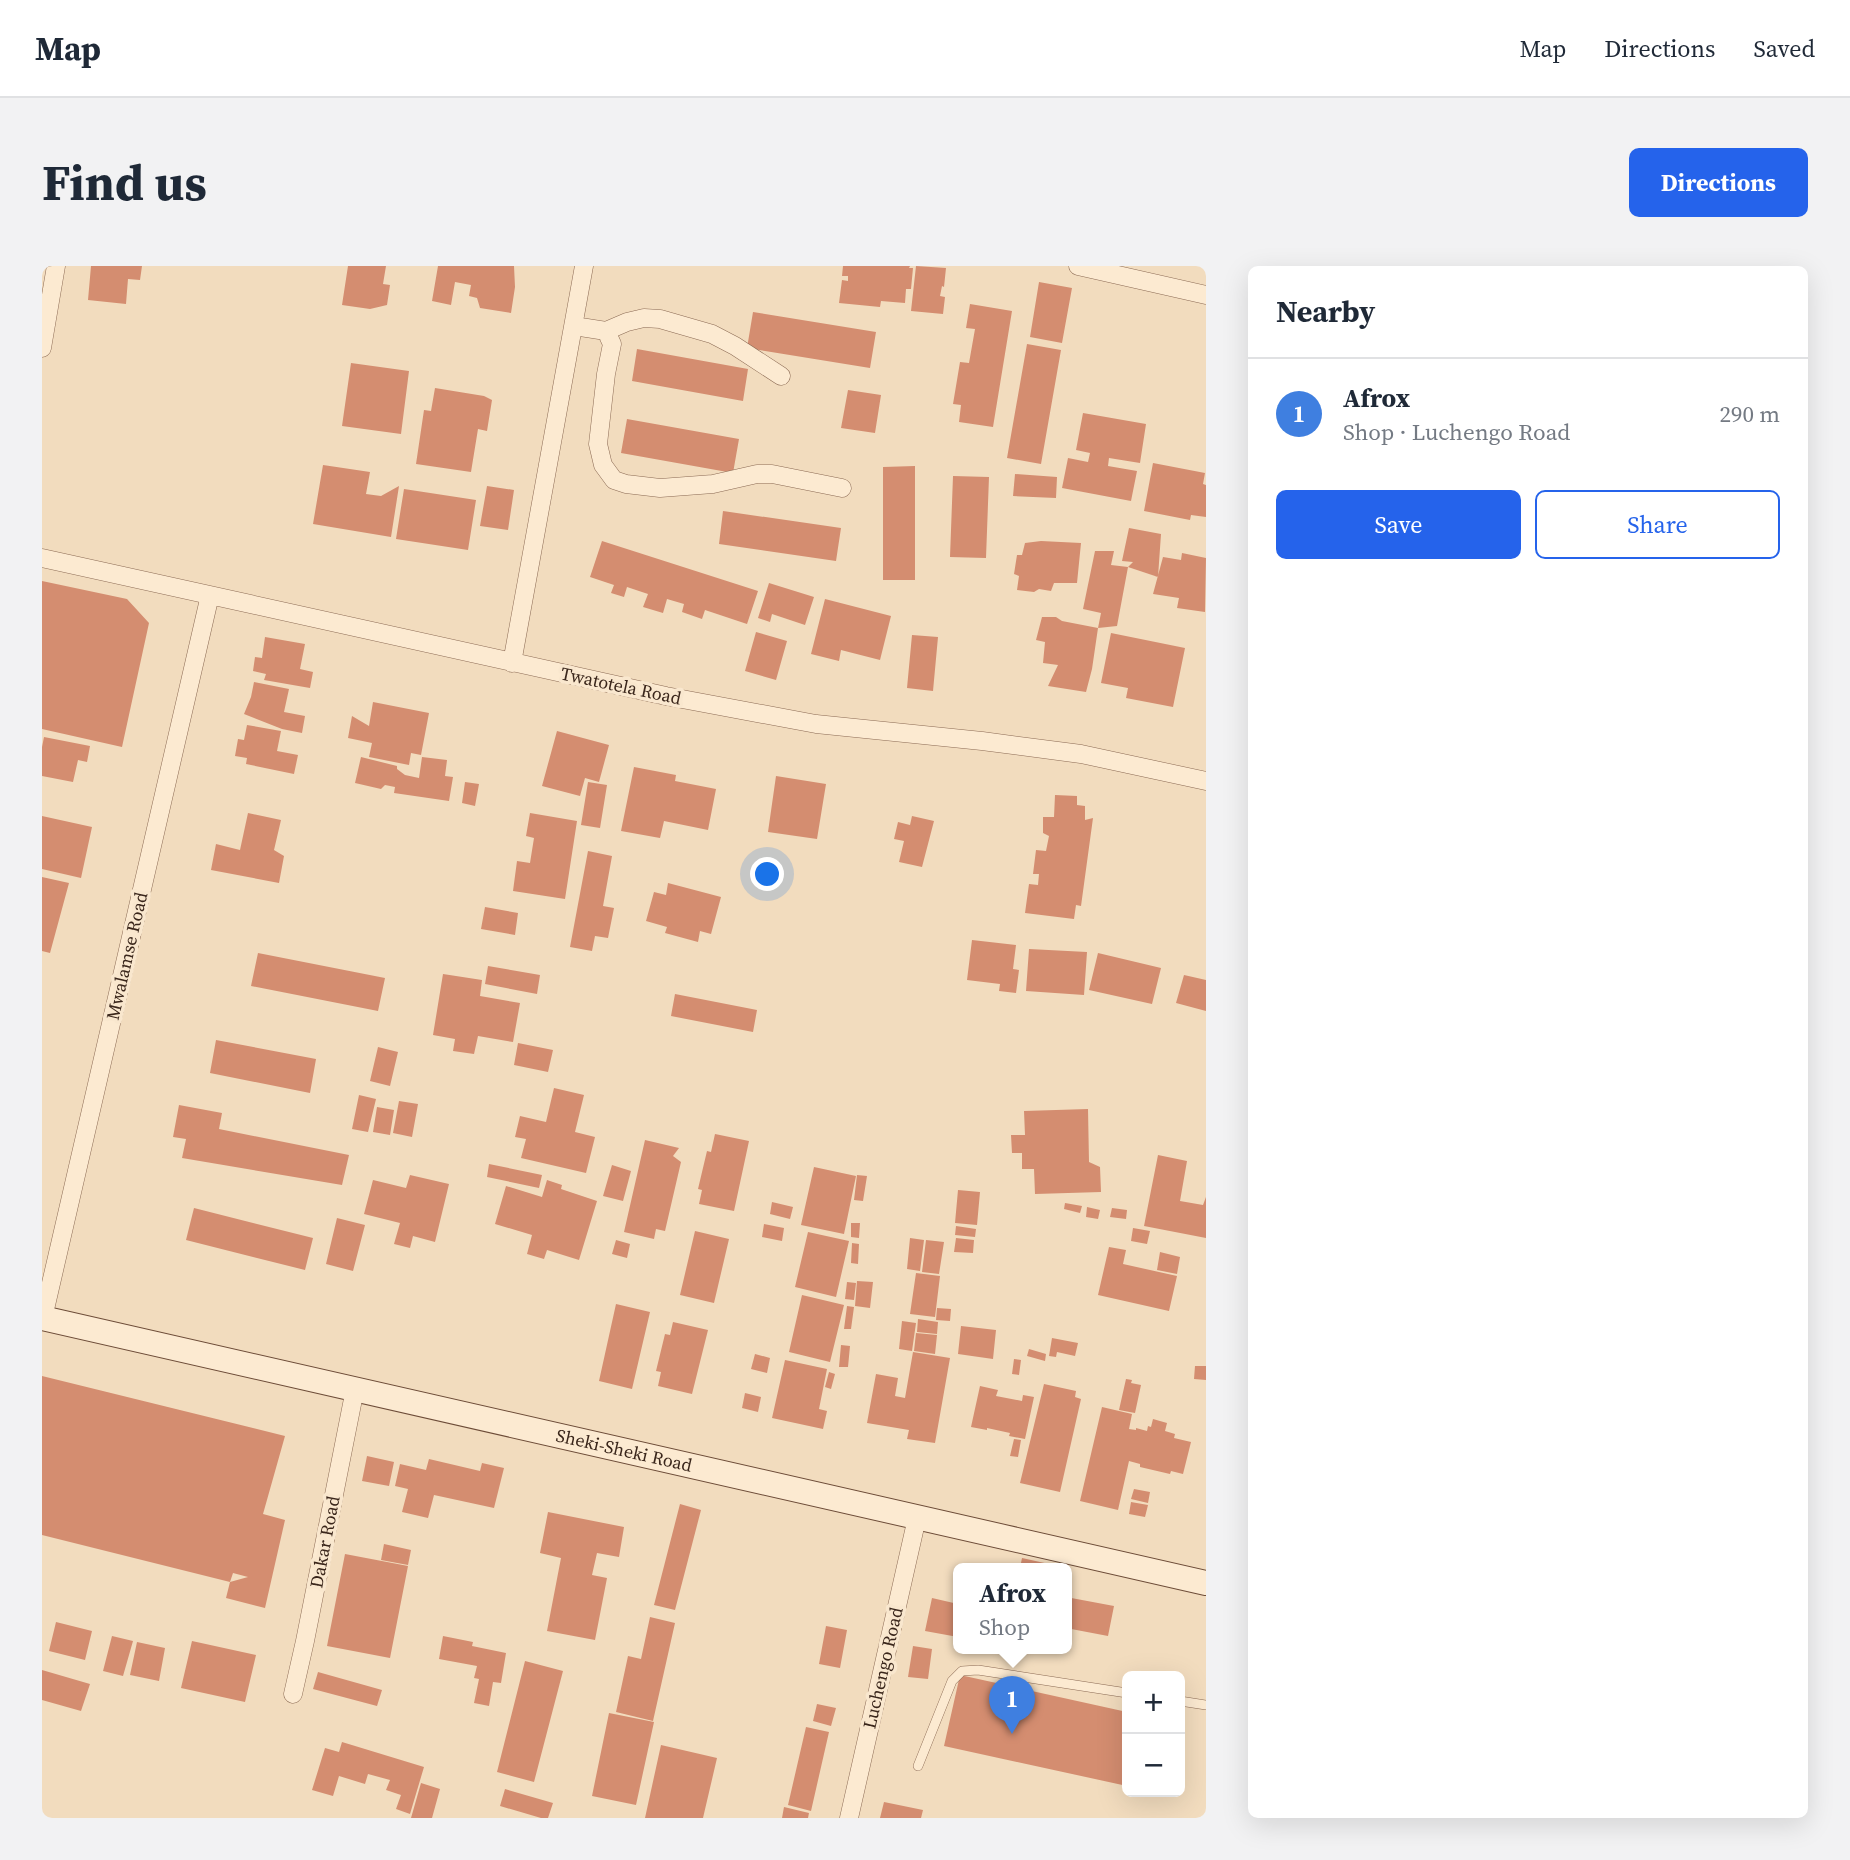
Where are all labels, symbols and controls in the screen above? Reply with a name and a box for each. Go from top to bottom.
text: Map [35,26,101,71]
text: Map [1519,32,1566,65]
text: Directions [1604,32,1715,65]
text: Saved [1753,32,1815,65]
button: Directions [1629,148,1808,217]
text: Find us [42,149,207,216]
text: Nearby [1276,291,1375,332]
text: Afrox [1343,380,1410,416]
text: 1 [1293,398,1305,430]
text: 290 m [1719,398,1780,430]
text: Shop · Luchengo Road [1343,416,1570,448]
button: Save [1276,490,1521,559]
button: Share [1535,490,1780,559]
street label: Twatotela Road [559,661,684,710]
your location [750,857,784,891]
street label: Mwalamse Road [100,889,153,1022]
street label: Sheki-Sheki Road [554,1422,695,1478]
street label: Dakar Road [303,1494,346,1590]
popup [953,1563,1072,1654]
text: Afrox [979,1575,1046,1611]
street label: Luchengo Road [856,1605,909,1731]
text: Shop [979,1611,1030,1643]
map controls [1122,1671,1185,1797]
button: + [1122,1671,1185,1734]
pin: 1 [989,1676,1035,1734]
button: − [1122,1734,1185,1797]

